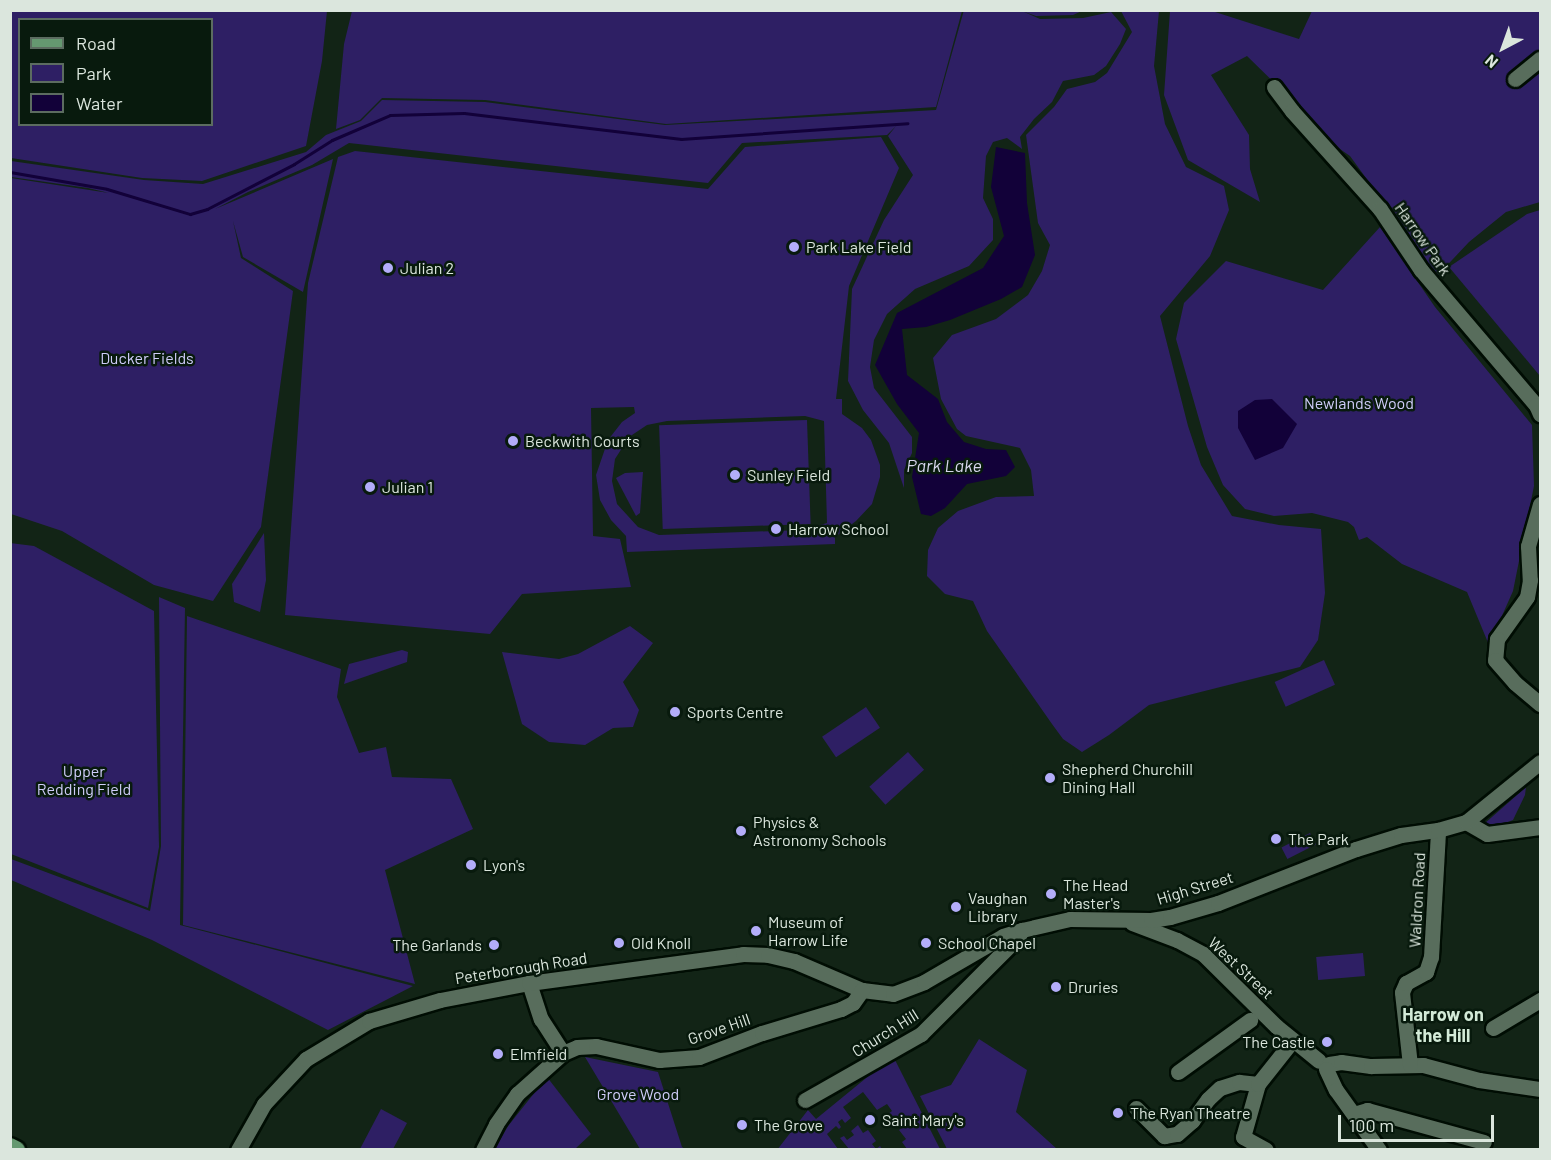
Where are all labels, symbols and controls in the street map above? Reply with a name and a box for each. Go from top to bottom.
legend [18,18,213,126]
north arrow [1473,18,1533,78]
text: Road [76,32,116,54]
text: N [1481,51,1501,73]
text: Park [76,62,111,84]
text: Water [76,92,123,114]
street label: Harrow Park [1391,199,1455,279]
place label: Park Lake Field [806,237,911,257]
marker: Park Lake Field [787,240,801,254]
place label: Julian 2 [400,258,454,278]
marker: Julian 2 [381,261,395,275]
park label: Ducker Fields [100,348,194,368]
park label: Newlands Wood [1304,393,1414,413]
place label: Beckwith Courts [525,431,640,451]
marker: Beckwith Courts [506,434,520,448]
water label: Park Lake [906,454,982,476]
place label: Sunley Field [747,465,830,485]
marker: Sunley Field [728,468,742,482]
place label: Julian 1 [382,477,433,497]
marker: Julian 1 [363,480,377,494]
place label: Harrow School [788,519,889,539]
marker: Harrow School [769,522,783,536]
place label: Sports Centre [687,702,783,722]
marker: Sports Centre [668,705,682,719]
place label: Shepherd Churchill Dining Hall [1062,759,1193,797]
park label: Upper Redding Field [37,761,131,799]
marker: Shepherd Churchill Dining Hall [1043,771,1057,785]
place label: Physics & Astronomy Schools [753,812,887,850]
marker: Physics & Astronomy Schools [734,824,748,838]
place label: The Park [1288,829,1349,849]
marker: The Park [1269,832,1283,846]
street label: Waldron Road [1405,852,1429,948]
place label: Lyon's [483,855,525,875]
marker: Lyon's [464,858,478,872]
street label: High Street [1155,867,1235,909]
place label: The Head Master's [1063,875,1128,913]
marker: The Head Master's [1044,887,1058,901]
place label: Vaughan Library [968,888,1027,926]
marker: Vaughan Library [949,900,963,914]
place label: Museum of Harrow Life [768,912,848,950]
marker: Museum of Harrow Life [749,924,763,938]
place label: Old Knoll [631,933,691,953]
place label: School Chapel [938,933,1036,953]
street label: West Street [1204,933,1278,1003]
place label: The Garlands [392,935,482,955]
marker: Old Knoll [612,936,626,950]
marker: School Chapel [919,936,933,950]
marker: The Garlands [487,938,501,952]
street label: Peterborough Road [453,948,589,988]
place label: Druries [1068,977,1118,997]
marker: Druries [1049,980,1063,994]
district label: Harrow on the Hill [1402,1004,1484,1046]
street label: Church Hill [848,1005,922,1061]
street label: Grove Hill [685,1009,753,1049]
place label: The Castle [1242,1032,1315,1052]
marker: The Castle [1320,1035,1334,1049]
place label: Elmfield [510,1044,567,1064]
marker: Elmfield [491,1047,505,1061]
park label: Grove Wood [597,1084,679,1104]
place label: The Ryan Theatre [1130,1103,1251,1123]
scale bar [1341,1103,1497,1141]
marker: The Ryan Theatre [1111,1106,1125,1120]
place label: Saint Mary's [882,1110,964,1130]
marker: Saint Mary's [863,1113,877,1127]
text: 100 m [1349,1114,1394,1136]
place label: The Grove [754,1115,823,1135]
marker: The Grove [735,1118,749,1132]

